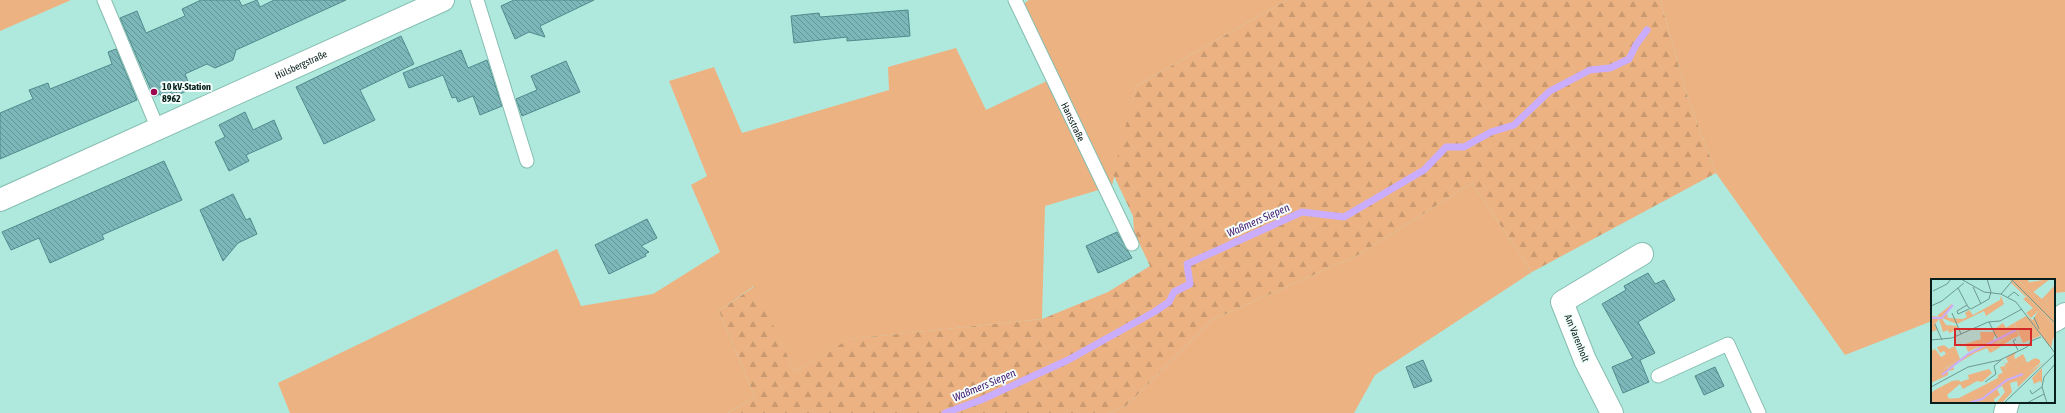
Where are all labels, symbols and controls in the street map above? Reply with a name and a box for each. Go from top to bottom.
street label: Hülsbergstraße [273,47,329,81]
place label: 10 kV-Station 8962 [162,81,211,104]
marker: 10 kV-Station 8962 [149,87,159,97]
street label: Hansstraße [1059,100,1088,143]
water label: Waßmers Siepen [1225,201,1292,239]
inset map [1931,279,2055,403]
street label: Am Varenholt [1563,313,1592,363]
water label: Waßmers Siepen [951,366,1018,404]

